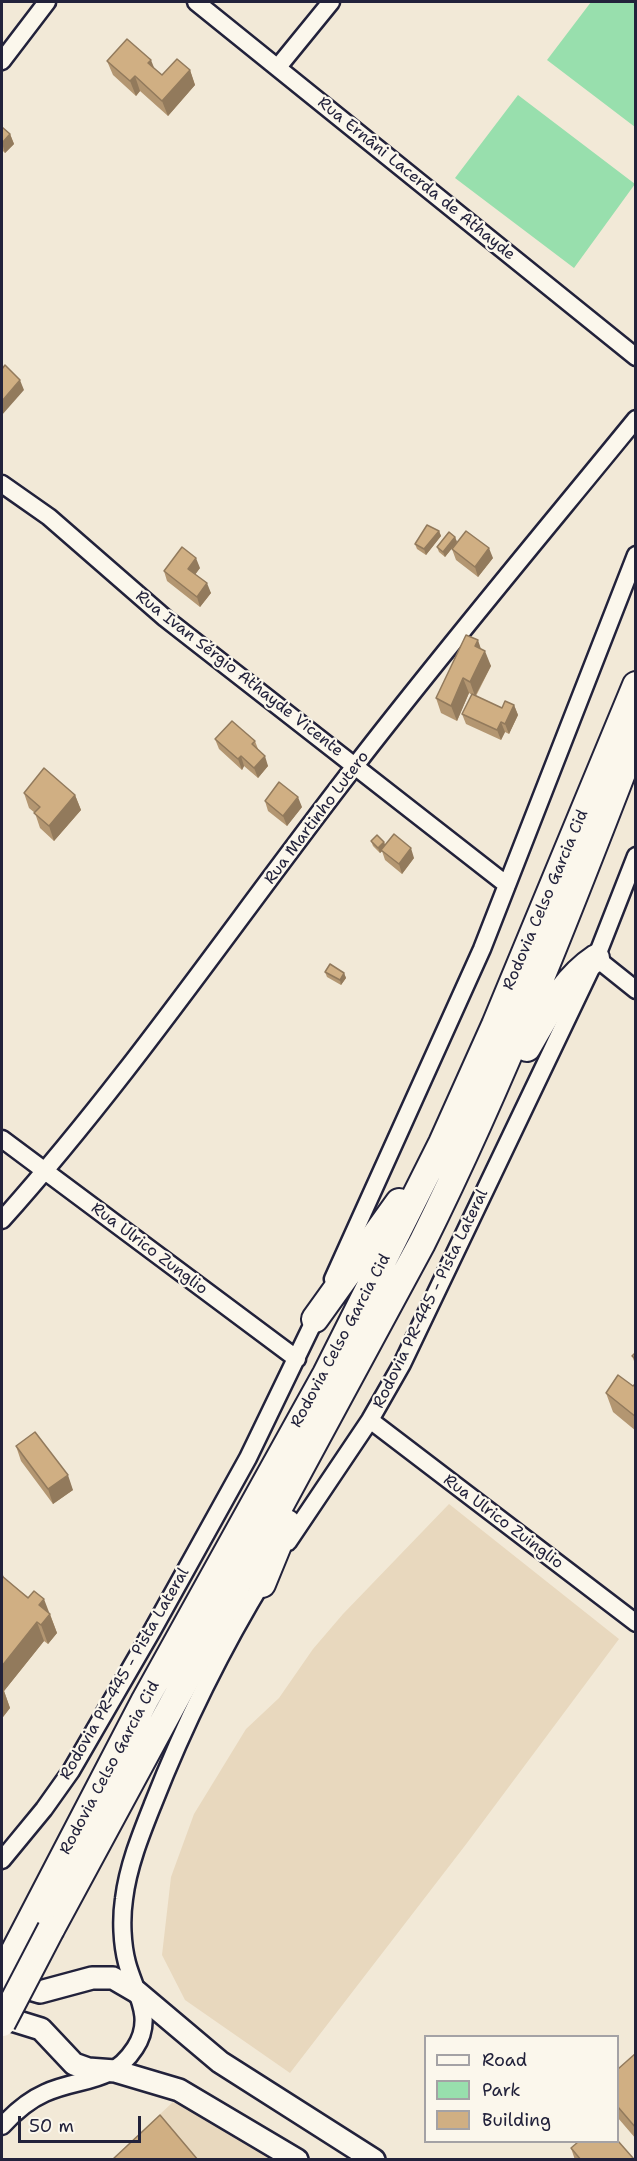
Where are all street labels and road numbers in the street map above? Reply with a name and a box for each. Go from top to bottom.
street label: Rua Ernâni Lacerda de Athayde [313,93,519,265]
street label: Rua Ivan Sérgio Athayde Vicente [131,587,347,761]
street label: Rua Martinho Lutero [261,748,373,888]
street label: Rodovia Celso Garcia Cid [499,807,593,993]
street label: Rodovia PR-445 - Pista Lateral [369,1186,493,1412]
street label: Rua Ulrico Zunglio [87,1199,211,1299]
street label: Rodovia Celso Garcia Cid [287,1251,395,1431]
street label: Rua Ulrico Zuinglio [439,1471,567,1573]
street label: Rodovia PR-445 - Pista Lateral [56,1565,194,1783]
street label: Rodovia Celso Garcia Cid [56,1678,164,1858]

